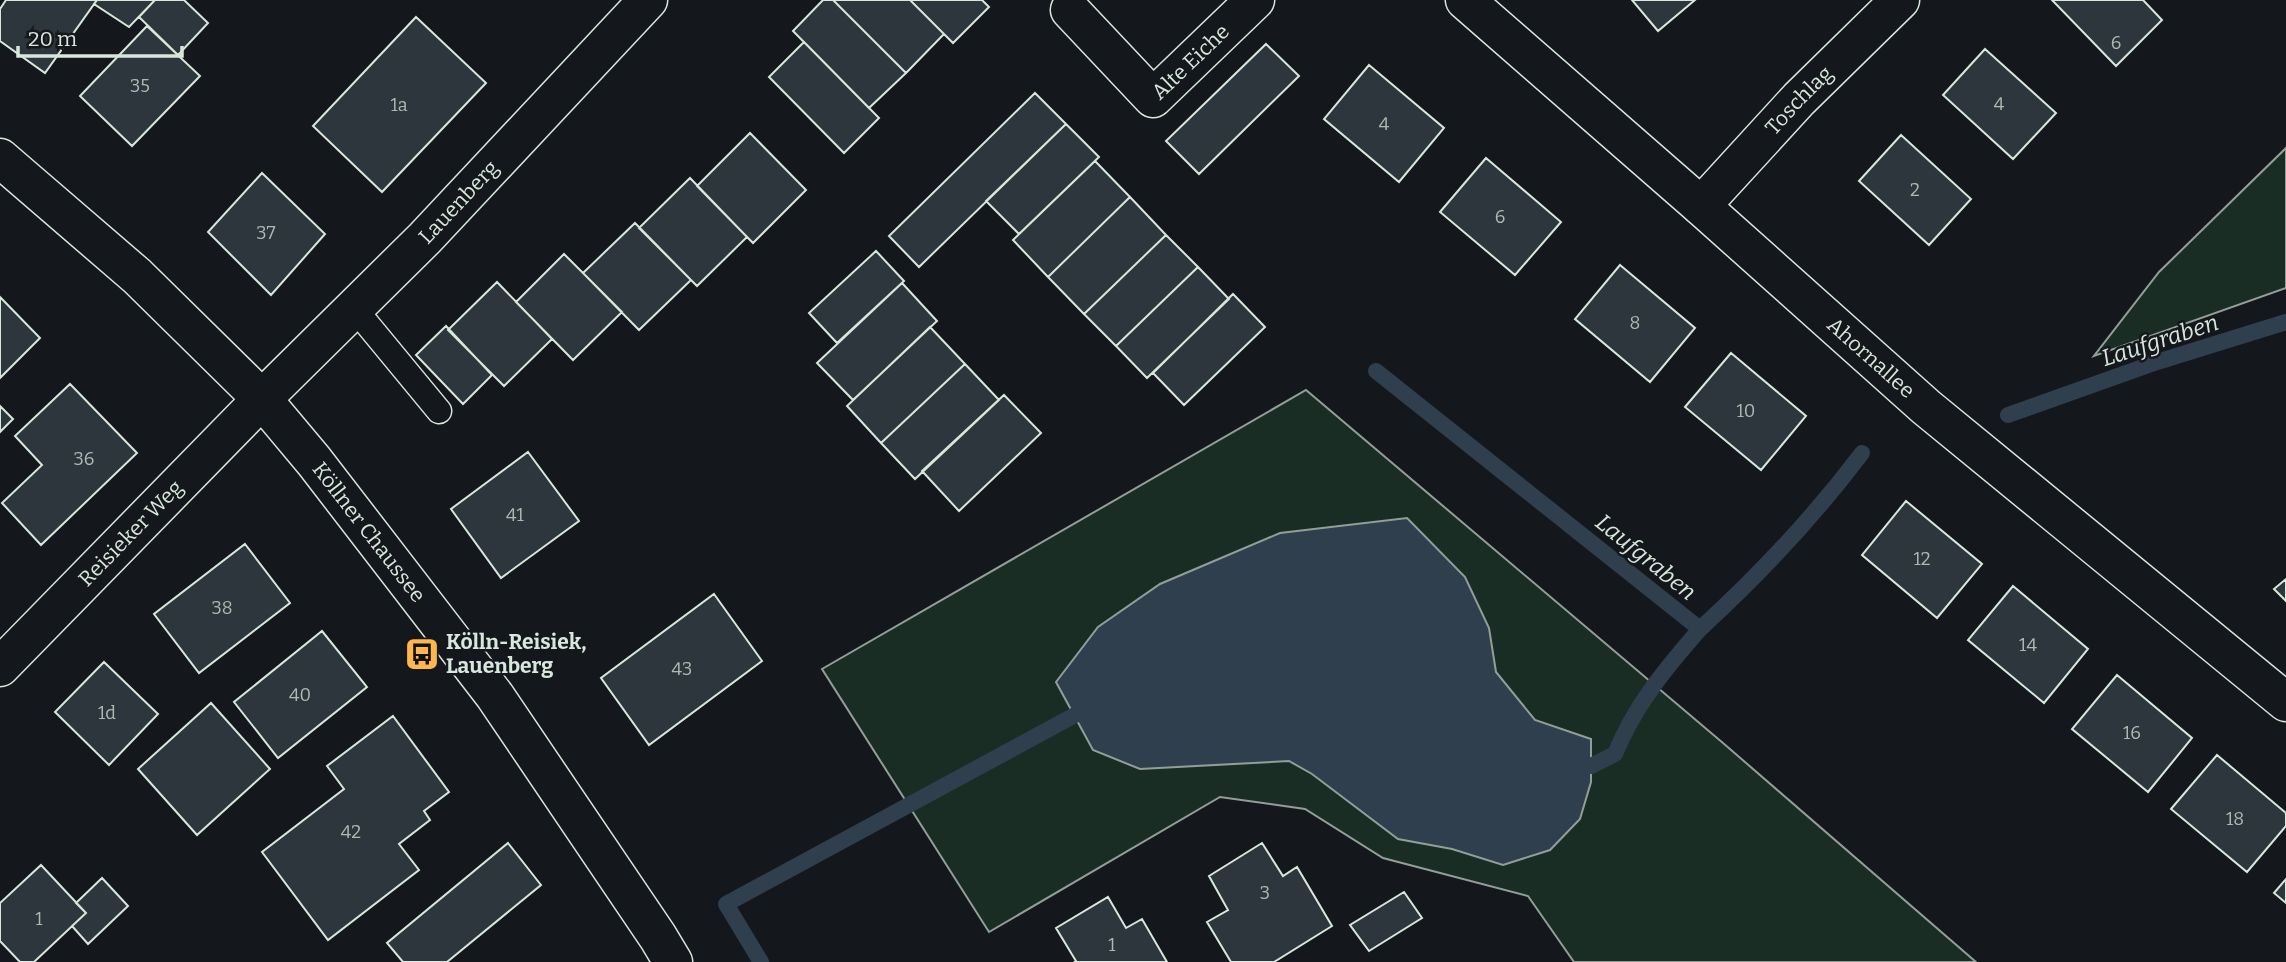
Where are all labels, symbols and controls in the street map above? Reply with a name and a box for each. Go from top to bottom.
scale bar [18,14,182,58]
street label: Alte Eiche [1146,19,1235,105]
text: 20 m [28,26,77,52]
house number: 6 [2111,32,2121,54]
street label: Toschlag [1760,60,1838,140]
house number: 35 [130,75,150,97]
house number: 4 [1994,93,2005,115]
house number: 1a [390,94,408,116]
house number: 4 [1379,113,1390,135]
street label: Lauenberg [413,155,504,249]
house number: 2 [1910,179,1920,201]
house number: 6 [1495,206,1505,228]
house number: 37 [256,222,276,244]
water label: Laufgraben [2098,308,2222,372]
house number: 8 [1630,312,1640,334]
street label: Ahornallee [1822,312,1920,404]
house number: 10 [1737,400,1755,422]
house number: 36 [74,448,94,470]
street label: Köllner Chaussee [307,457,431,608]
street label: Reisieker Weg [73,475,189,592]
house number: 41 [506,504,525,526]
water label: Laufgraben [1590,508,1702,606]
house number: 12 [1913,548,1931,570]
house number: 38 [211,597,233,619]
place label: Kölln-Reisiek, Lauenberg [446,629,586,679]
house number: 14 [2019,634,2037,656]
bus stop icon: Kölln-Reisiek, Lauenberg [403,635,441,673]
house number: 43 [672,658,692,680]
house number: 40 [289,684,311,706]
house number: 1d [98,702,116,724]
house number: 16 [2123,722,2141,744]
house number: 18 [2226,808,2244,830]
house number: 42 [341,821,361,843]
house number: 3 [1260,882,1270,904]
house number: 1 [35,908,43,930]
house number: 1 [1108,934,1116,956]

